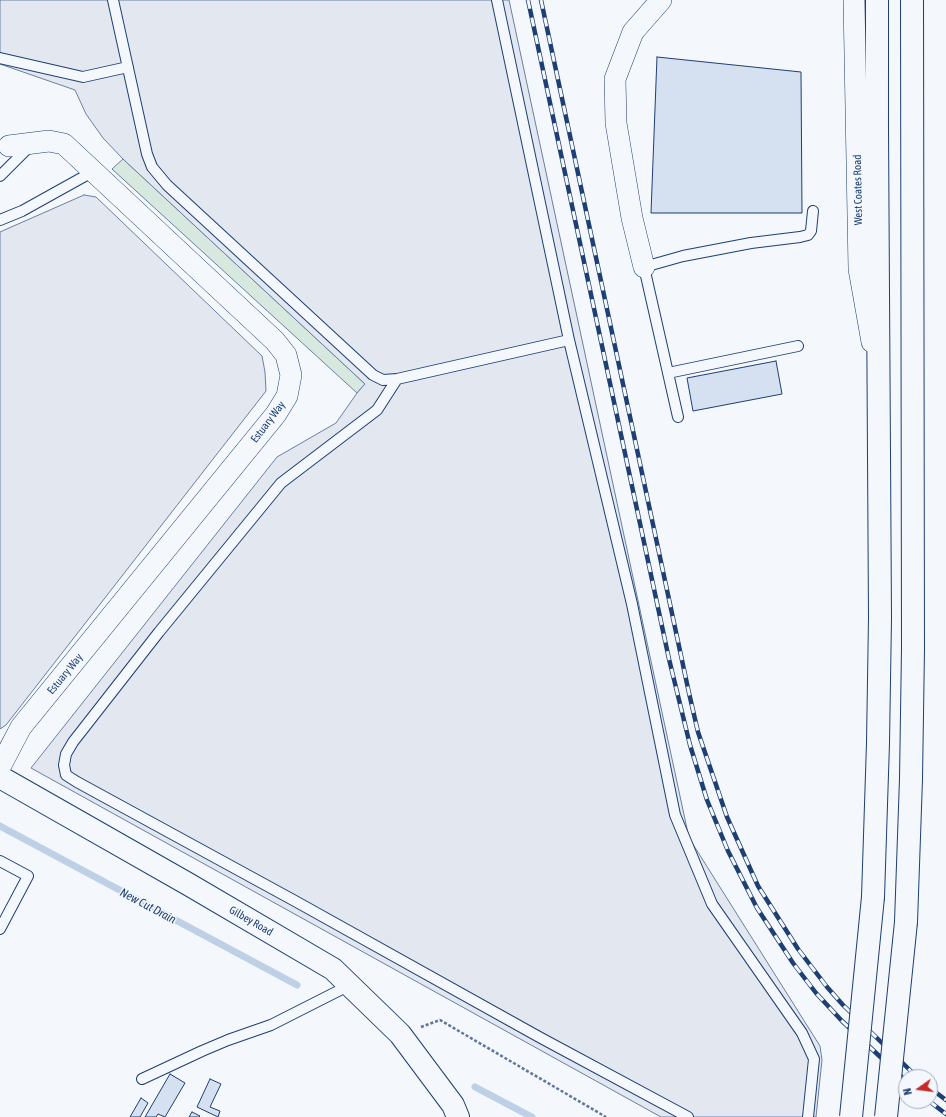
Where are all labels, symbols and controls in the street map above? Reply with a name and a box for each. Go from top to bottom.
street label: West Coates Road [851,154,865,226]
street label: Estuary Way [248,399,288,445]
street label: Estuary Way [45,651,85,697]
water label: New Cut Drain [117,885,179,927]
street label: Gilbey Road [227,903,275,939]
north arrow [898,1069,938,1109]
text: N [901,1087,914,1096]

